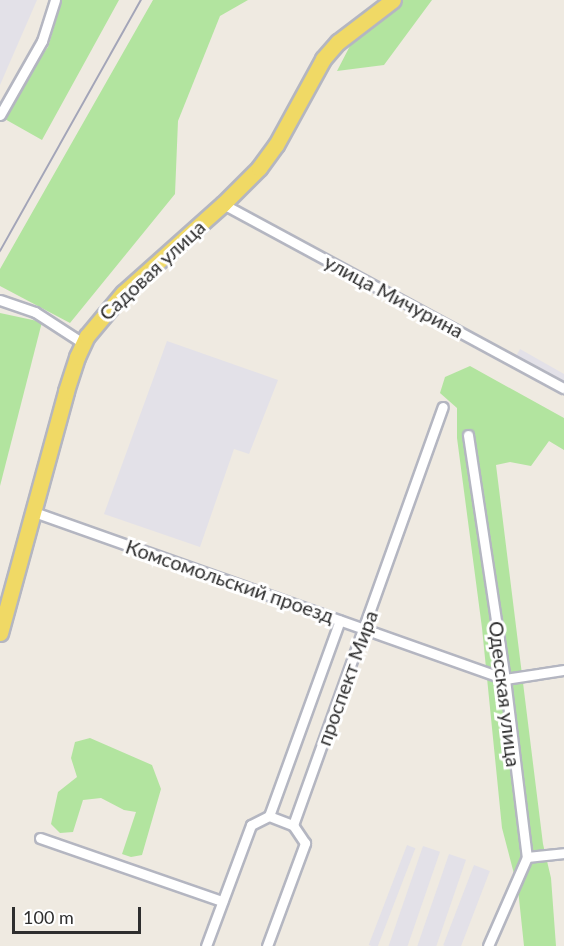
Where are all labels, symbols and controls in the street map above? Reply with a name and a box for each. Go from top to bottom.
street label: Садовая улица [94,215,210,325]
street label: улица Мичурина [320,249,468,343]
street label: Комсомольский проезд [123,534,337,628]
street label: проспект Мира [311,607,383,749]
street label: Одесская улица [484,620,526,768]
scale bar [15,895,144,933]
text: 100 m [23,906,74,928]

